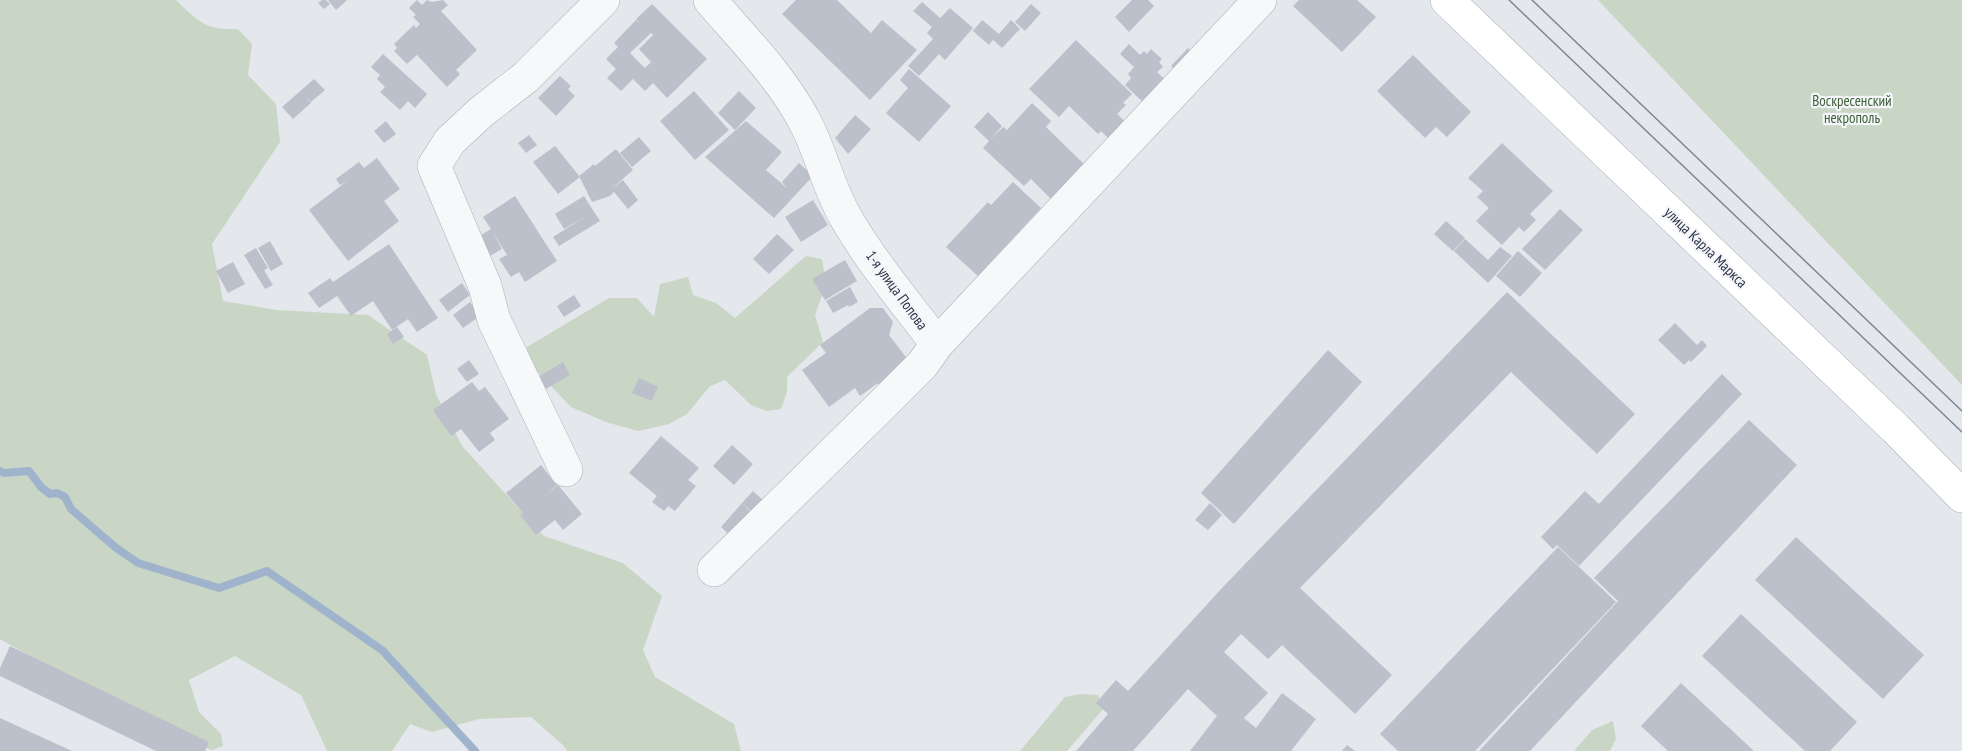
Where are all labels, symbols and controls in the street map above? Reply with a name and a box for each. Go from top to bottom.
park label: Воскресенский некрополь [1812,91,1892,127]
street label: улица Карла Маркса [1660,203,1752,291]
street label: 1-я улица Попова [862,247,932,333]

